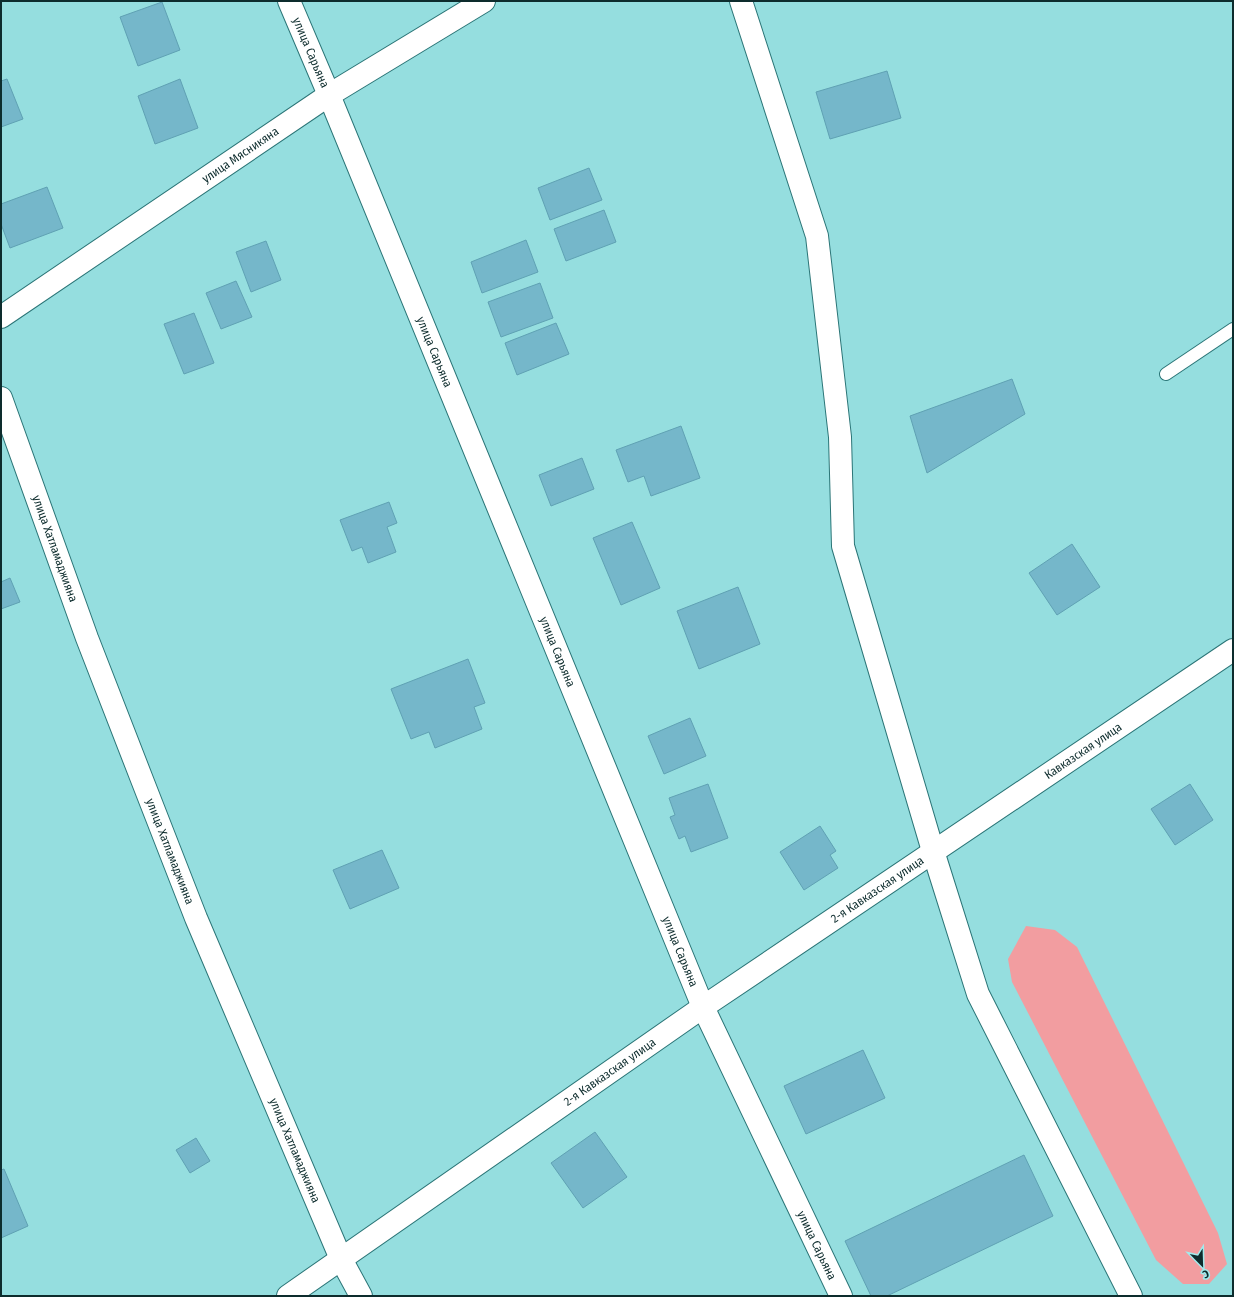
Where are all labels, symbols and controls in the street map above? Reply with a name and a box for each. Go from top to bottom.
street label: улица Сарьяна [290,15,332,90]
street label: улица Мясникяна [199,124,281,186]
street label: улица Сарьяна [414,315,455,390]
street label: улица Хатламаджияна [29,493,81,604]
street label: улица Сарьяна [537,614,578,689]
street label: Кавказская улица [1042,720,1125,782]
street label: улица Хатламаджияна [143,797,197,906]
street label: 2-я Кавказская улица [828,853,926,926]
street label: улица Сарьяна [660,914,701,989]
street label: 2-я Кавказская улица [561,1035,658,1109]
street label: улица Хатламаджияна [266,1096,323,1205]
street label: улица Сарьяна [794,1208,839,1282]
north arrow [1182,1245,1222,1285]
text: С [1200,1267,1211,1281]

